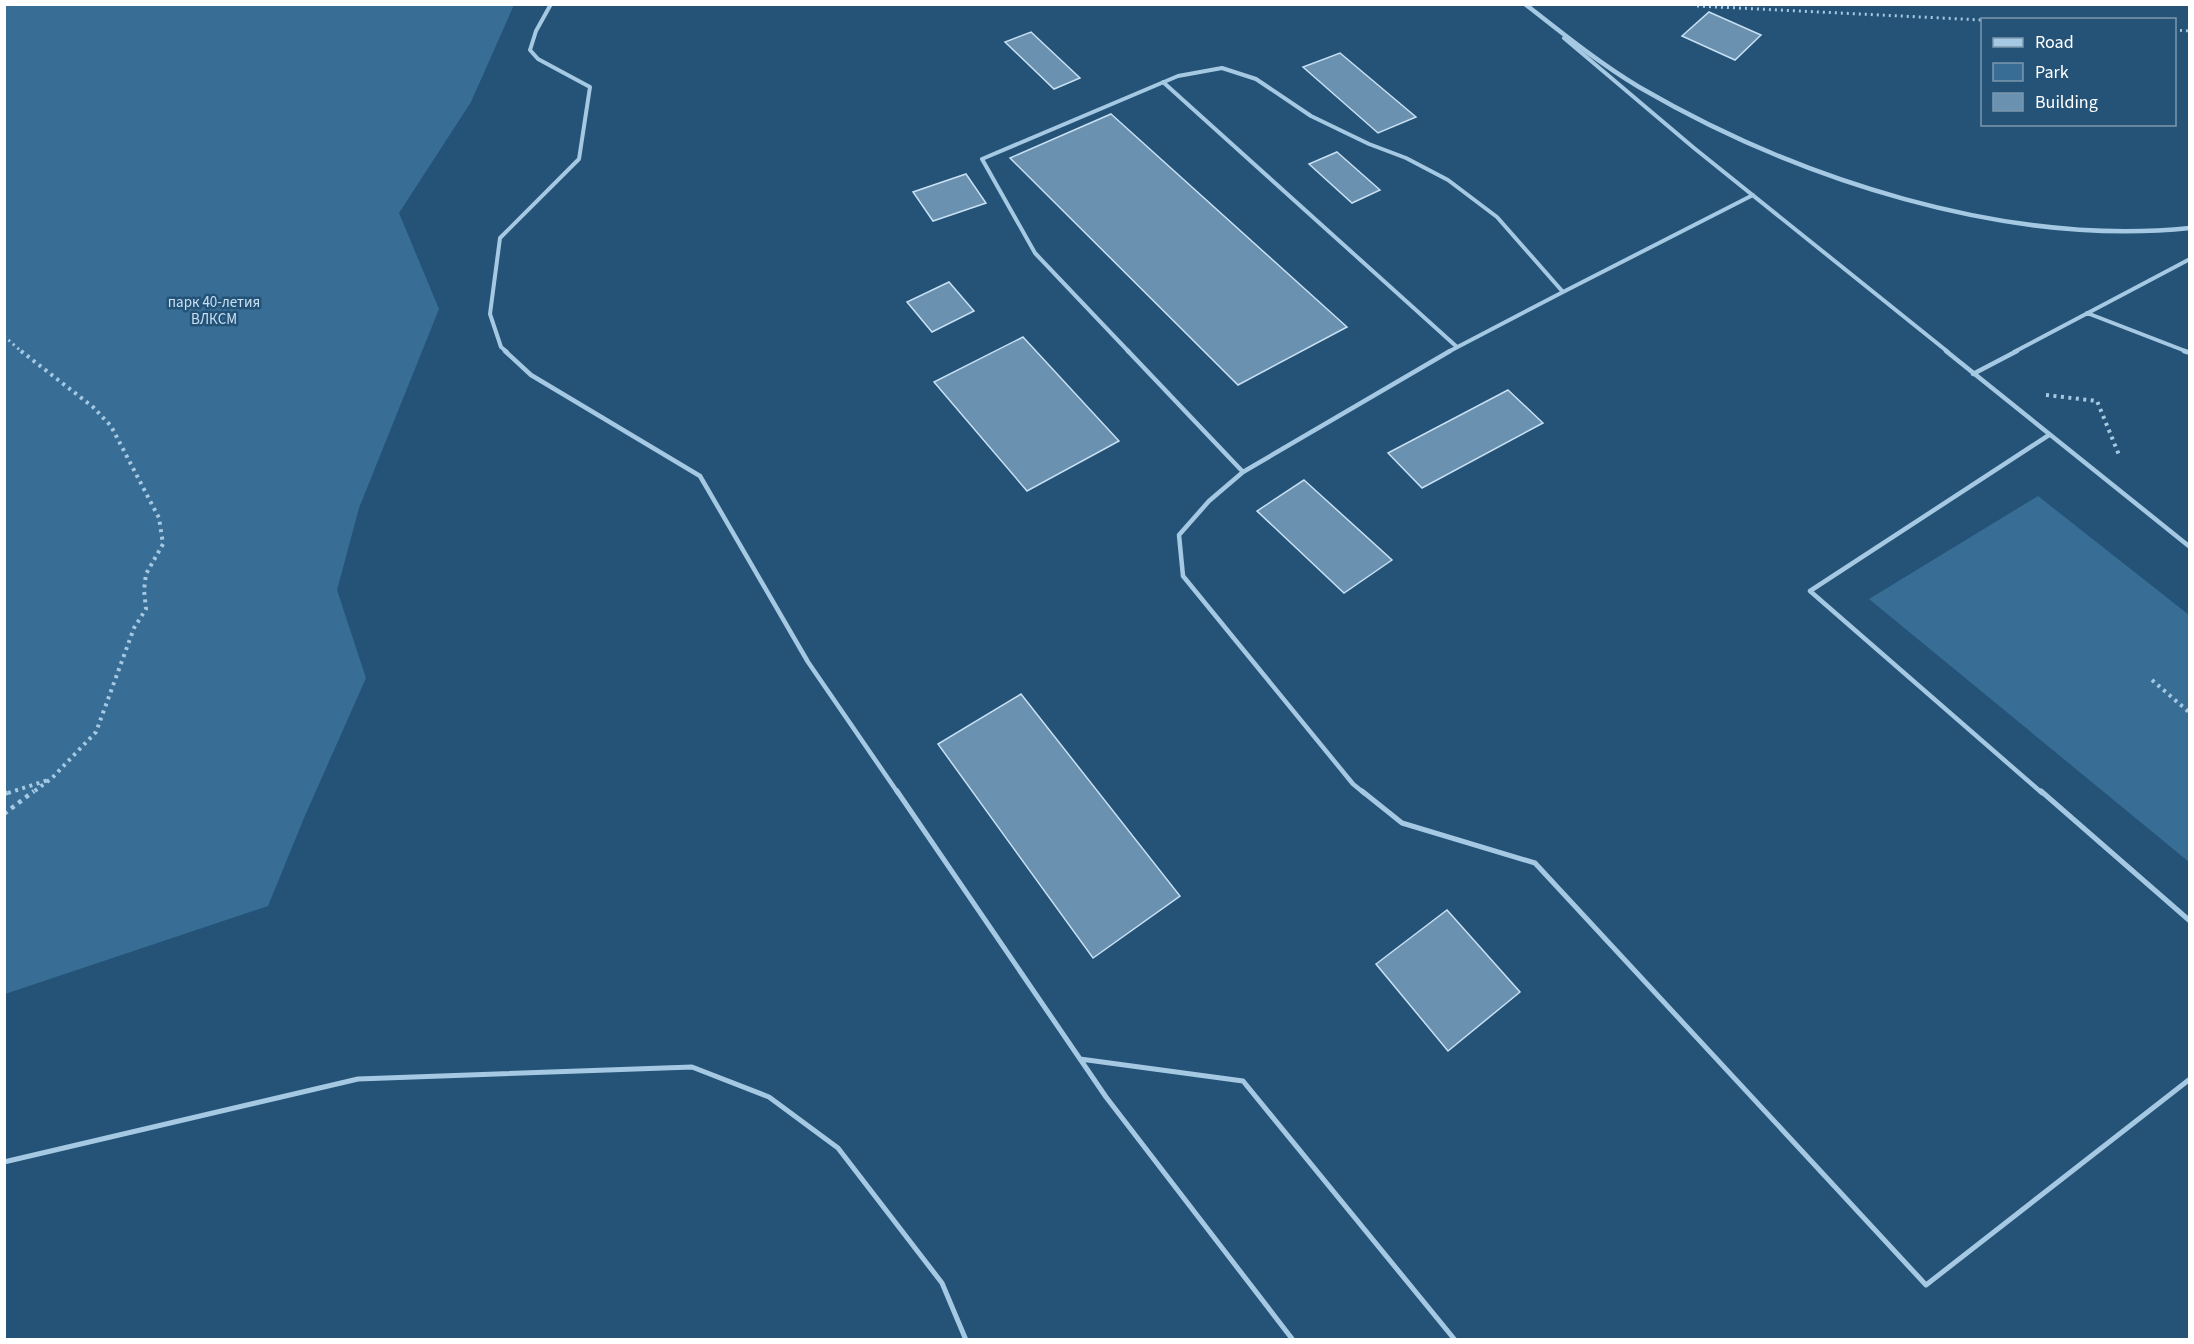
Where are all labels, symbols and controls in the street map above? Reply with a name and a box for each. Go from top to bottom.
legend [1981,18,2176,126]
text: Road [2035,30,2074,55]
text: Park [2035,60,2069,85]
text: Building [2035,90,2098,115]
park label: парк 40-летия ВЛКСМ [168,292,260,330]

